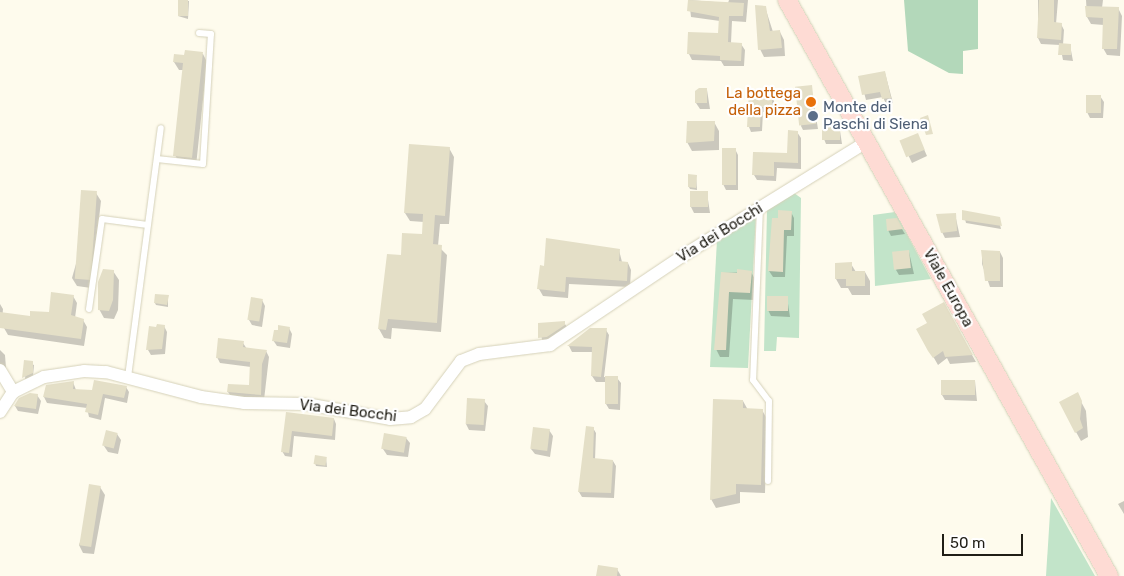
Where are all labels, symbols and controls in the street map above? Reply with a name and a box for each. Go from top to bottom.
place label: La bottega della pizza [726,84,801,119]
marker: La bottega della pizza [805,96,817,108]
place label: Monte dei Paschi di Siena [823,98,928,133]
marker: Monte dei Paschi di Siena [807,110,819,122]
street label: Via dei Bocchi [674,199,766,267]
street label: Viale Europa [919,246,977,330]
street label: Via dei Bocchi [298,396,398,426]
scale bar [944,524,1025,556]
text: 50 m [950,534,985,552]

